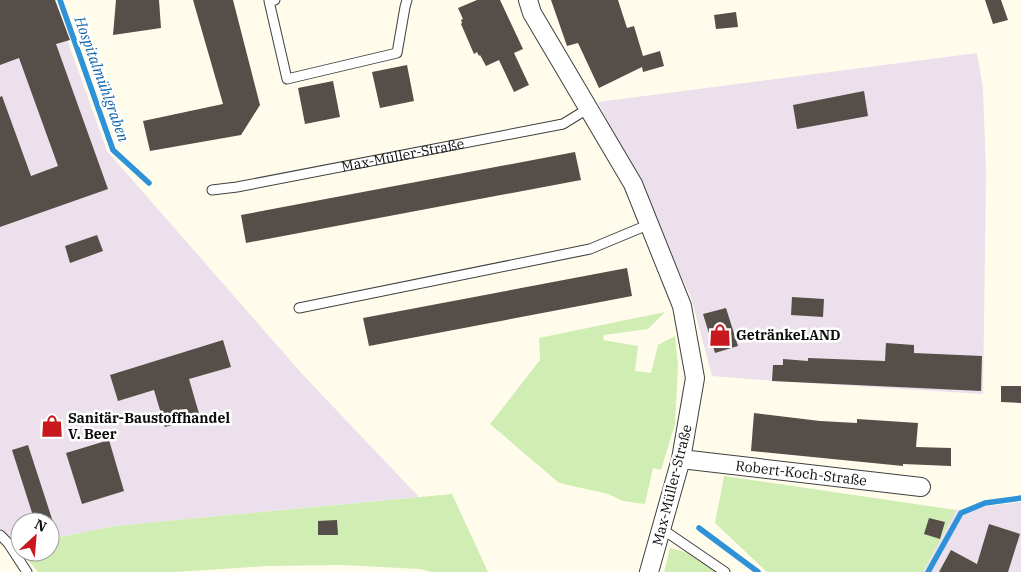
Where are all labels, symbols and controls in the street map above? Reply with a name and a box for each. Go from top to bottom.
water label: Hospitalmühlgraben [70,13,134,145]
street label: Max-Müller-Straße [340,134,466,176]
shop icon: GetränkeLAND [707,322,733,348]
place label: GetränkeLAND [736,326,841,344]
place label: Sanitär-Baustoffhandel V. Beer [68,409,230,443]
shop icon: Sanitär-Baustoffhandel V. Beer [39,413,65,439]
street label: Max-Müller-Straße [648,423,696,547]
street label: Robert-Koch-Straße [735,456,868,490]
north arrow [10,512,60,562]
text: N [32,515,50,536]

